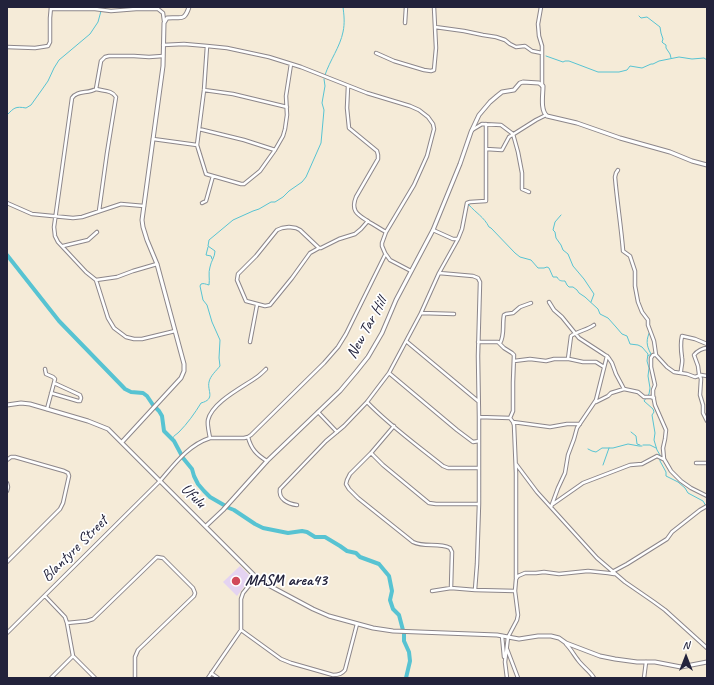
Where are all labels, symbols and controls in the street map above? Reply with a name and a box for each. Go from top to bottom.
street label: New Tar Hill [342,294,392,362]
street label: Ufulu [176,480,210,512]
street label: Blantyre Street [38,512,112,586]
place label: MASM area43 [245,571,327,591]
marker: MASM area43 [230,575,242,587]
north arrow [666,637,706,677]
text: N [683,638,689,652]

